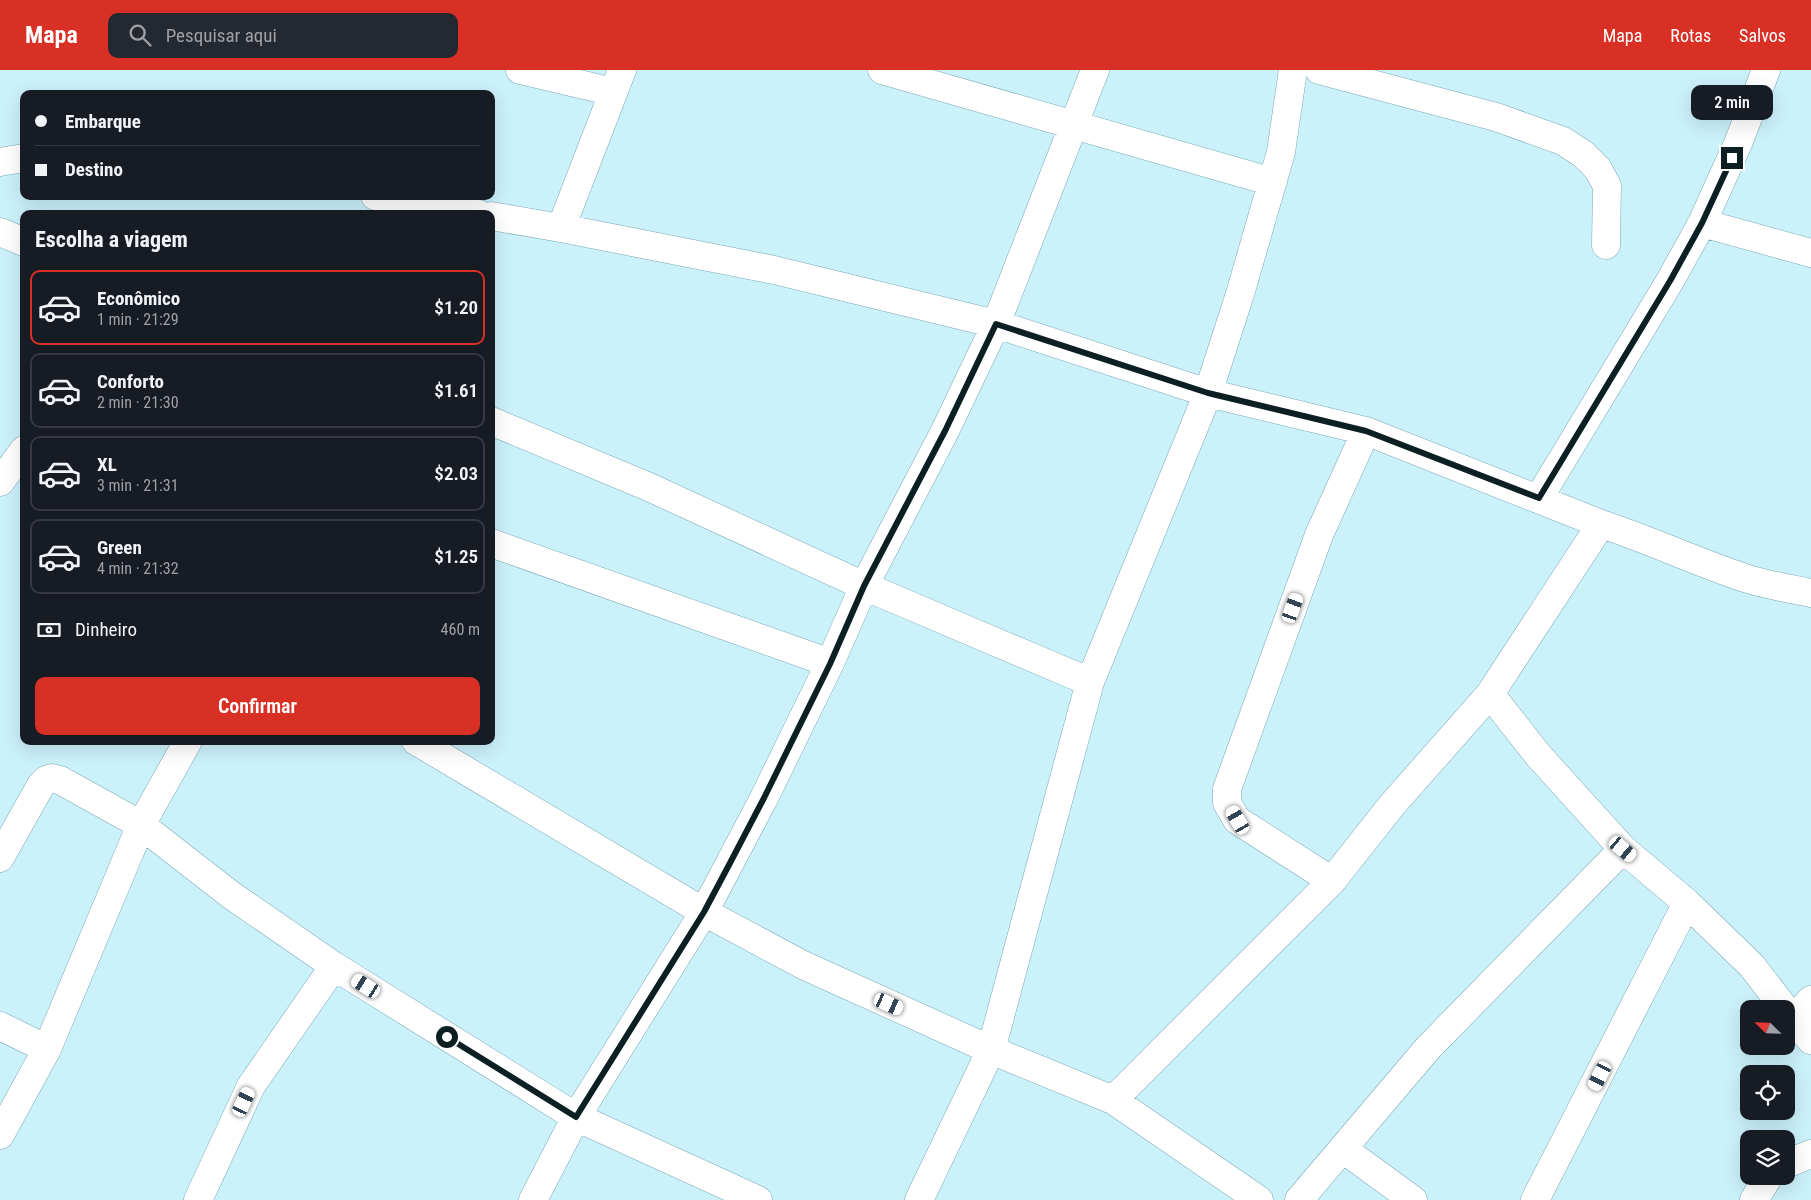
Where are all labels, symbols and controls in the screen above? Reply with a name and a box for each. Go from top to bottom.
search box [108,13,458,58]
text: Mapa [25,21,78,49]
icon: search [126,21,154,49]
text: Pesquisar aqui [166,24,277,47]
text: Mapa [1603,25,1642,46]
text: Rotas [1670,25,1711,46]
text: Salvos [1739,25,1786,46]
callout: 2 min [1691,86,1773,121]
text: 2 min [1714,93,1750,112]
text: Embarque [65,110,141,133]
route end [1721,147,1743,169]
text: Destino [65,158,123,181]
text: Escolha a viagem [35,227,188,252]
icon: car [37,285,82,330]
text: Econômico [97,287,180,310]
text: $1.20 [434,296,478,319]
text: 1 min · 21:29 [97,310,179,329]
icon: car [37,368,82,413]
text: Conforto [97,370,164,393]
text: $1.61 [434,379,478,402]
text: 2 min · 21:30 [97,393,179,412]
icon: car [37,451,82,496]
text: XL [97,453,117,476]
text: $2.03 [434,462,478,485]
text: 3 min · 21:31 [97,476,179,495]
icon: car [37,534,82,579]
text: Green [97,536,142,559]
text: $1.25 [434,545,478,568]
text: 4 min · 21:32 [97,559,179,578]
car [1280,591,1305,625]
icon: cash [35,616,63,644]
text: Dinheiro [75,618,137,641]
text: 460 m [441,620,480,639]
button: Confirmar [35,677,480,735]
car [1224,803,1251,837]
car [1606,834,1639,864]
car [349,972,382,1000]
car [872,991,905,1017]
north arrow [1740,1000,1795,1055]
map controls [1740,1000,1795,1185]
route start [436,1026,458,1048]
car [1586,1059,1613,1093]
button: locate [1740,1065,1795,1120]
car [230,1085,257,1119]
button: layers [1740,1130,1795,1185]

